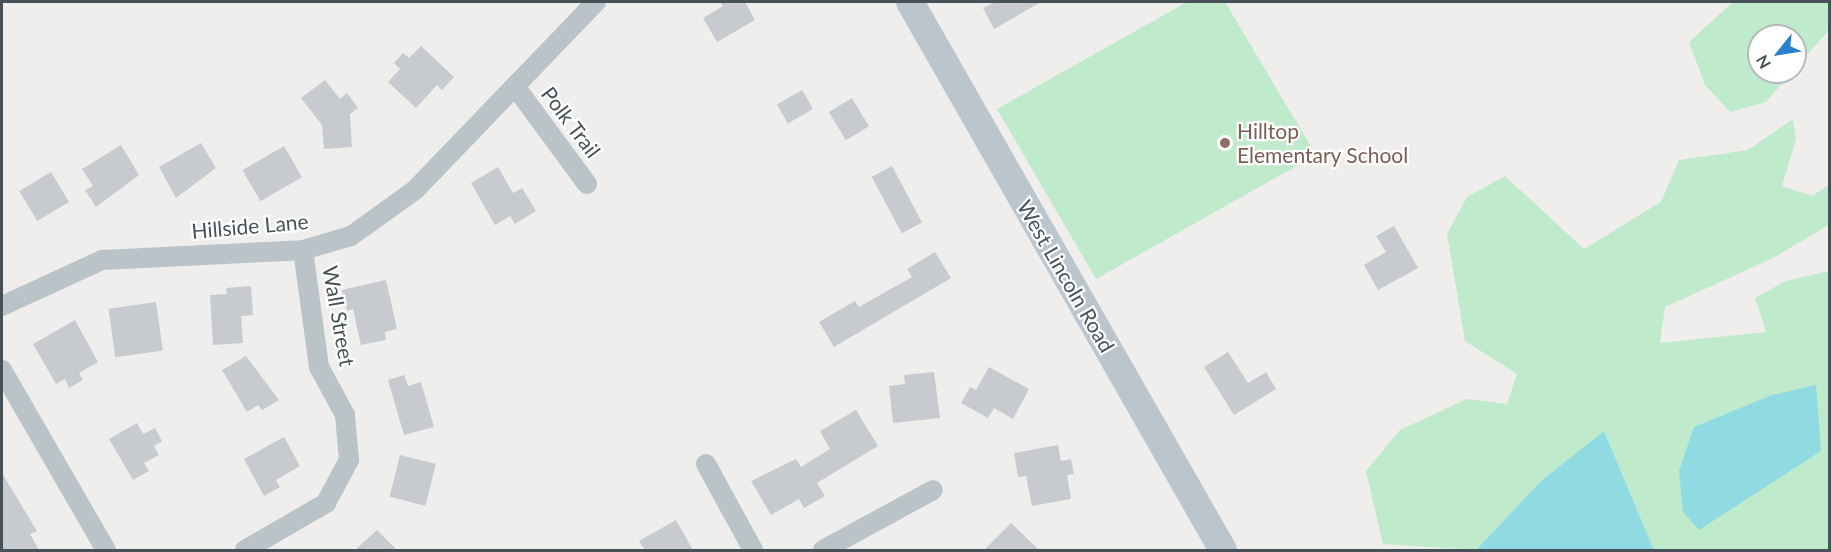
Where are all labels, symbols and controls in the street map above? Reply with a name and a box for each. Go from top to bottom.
north arrow [1747,24,1807,84]
text: N [1751,52,1774,72]
street label: Polk Trail [536,81,606,163]
place label: Hilltop Elementary School [1237,118,1409,168]
marker: Hilltop Elementary School [1218,136,1232,150]
street label: West Lincoln Road [1012,195,1120,357]
street label: Hillside Lane [191,208,309,244]
street label: Wall Street [318,264,360,368]

